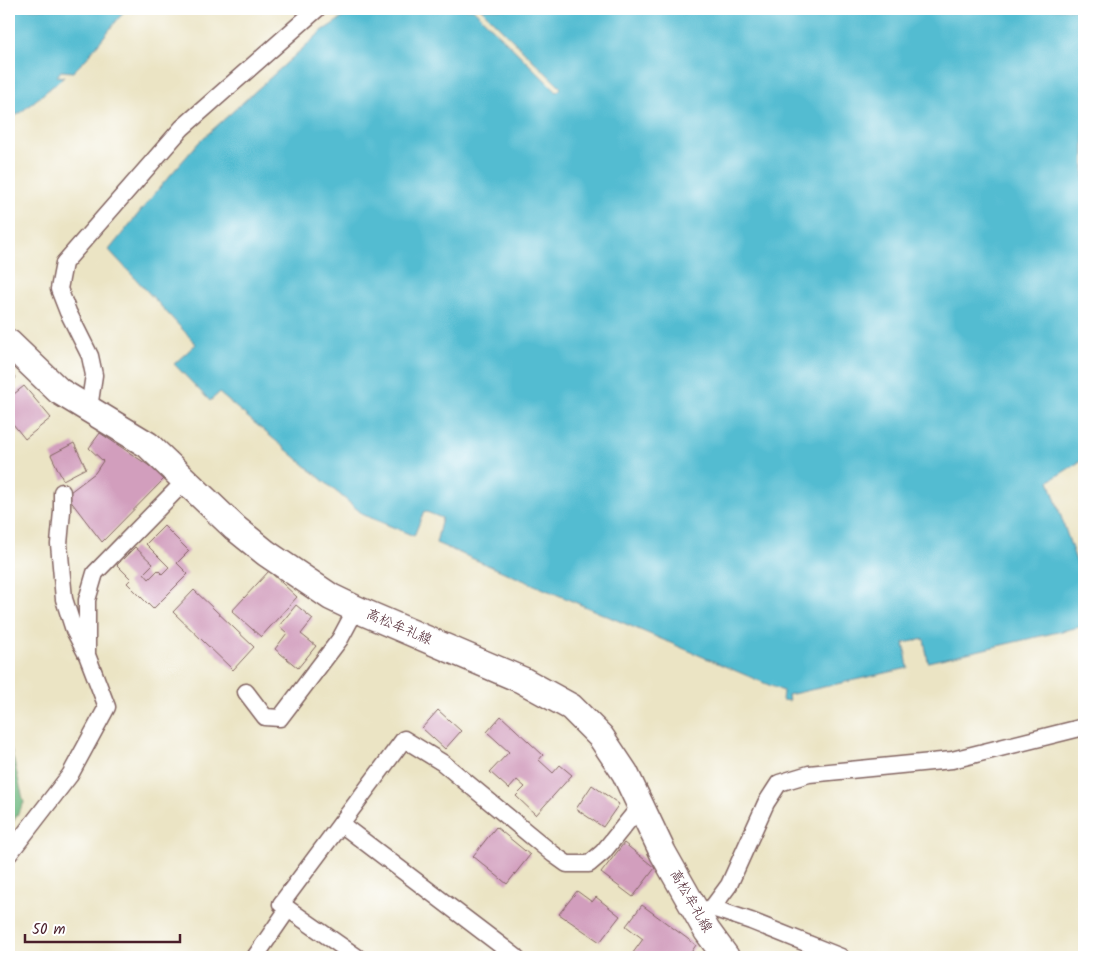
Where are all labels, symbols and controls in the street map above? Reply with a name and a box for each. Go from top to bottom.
street label: 高松牟礼線 [362,603,436,651]
street label: 高松牟礼線 [664,865,718,937]
scale bar [25,911,180,943]
text: 50 m [32,918,66,942]

